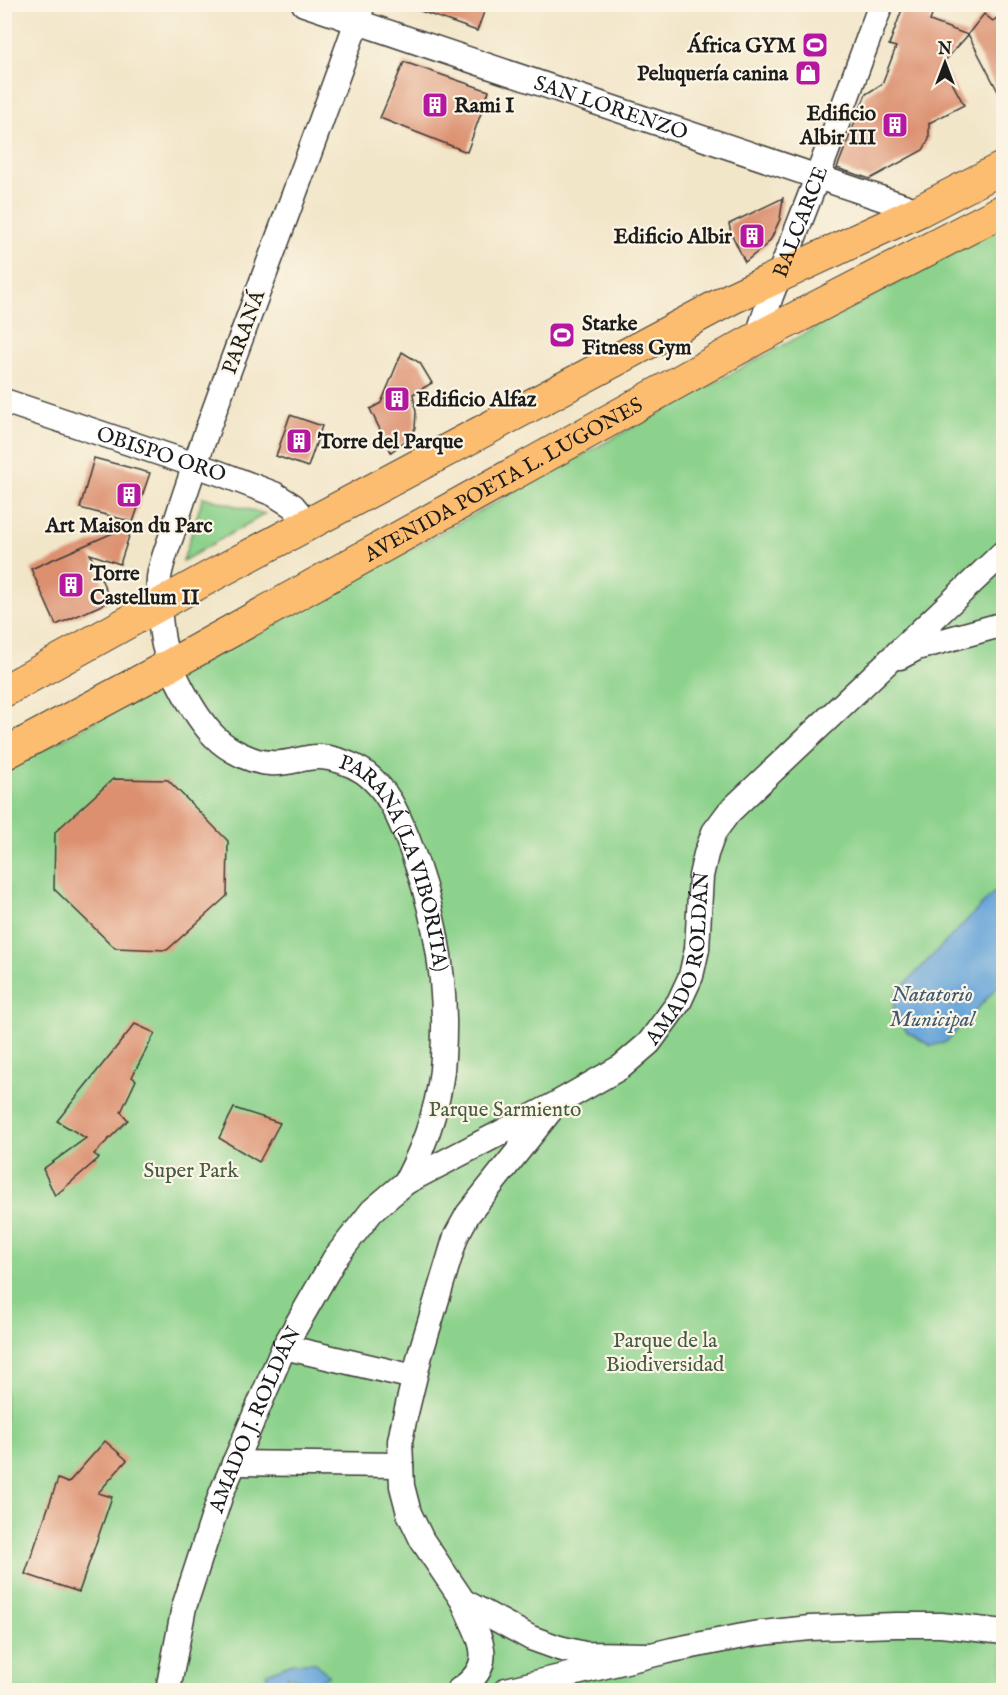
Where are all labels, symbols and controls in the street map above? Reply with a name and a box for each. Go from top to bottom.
sports icon: África GYM [800,30,830,60]
place label: África GYM [687,32,796,60]
north arrow [915,33,975,93]
text: N [937,40,952,60]
shop icon: Peluquería canina [793,58,823,88]
place label: Peluquería canina [637,61,789,88]
street label: SAN LORENZO [530,70,691,147]
building icon: Rami I [420,90,450,120]
place label: Rami I [454,93,514,120]
place label: Edificio Albir III [799,101,877,152]
building icon: Edificio Albir III [880,110,910,140]
street label: BALCARCE [767,163,835,282]
building icon: Edificio Albir [737,221,767,251]
place label: Edificio Albir [614,224,732,251]
street label: PARANÁ [216,286,272,378]
place label: Starke Fitness Gym [582,311,692,362]
sports icon: Starke Fitness Gym [547,320,577,350]
building icon: Edificio Alfaz [382,384,412,414]
place label: Edificio Alfaz [416,387,537,414]
street label: AVENIDA POETA L. LUGONES [359,392,648,569]
street label: OBISPO ORO [93,421,229,489]
building icon: Torre del Parque [284,426,314,456]
place label: Torre del Parque [317,429,464,456]
building icon: Art Maison du Parc [114,480,144,510]
place label: Art Maison du Parc [44,513,213,540]
place label: Torre Castellum II [89,561,199,612]
building icon: Torre Castellum II [56,570,86,600]
street label: PARANÁ (LA VIBORITA) [335,749,453,973]
street label: AMADO ROLDÁN [639,871,716,1052]
water label: Natatorio Municipal [889,981,977,1034]
park label: Parque Sarmiento [429,1097,581,1124]
park label: Super Park [144,1158,239,1185]
street label: AMADO J. ROLDÁN [203,1322,308,1517]
park label: Parque de la Biodiversidad [606,1328,725,1379]

